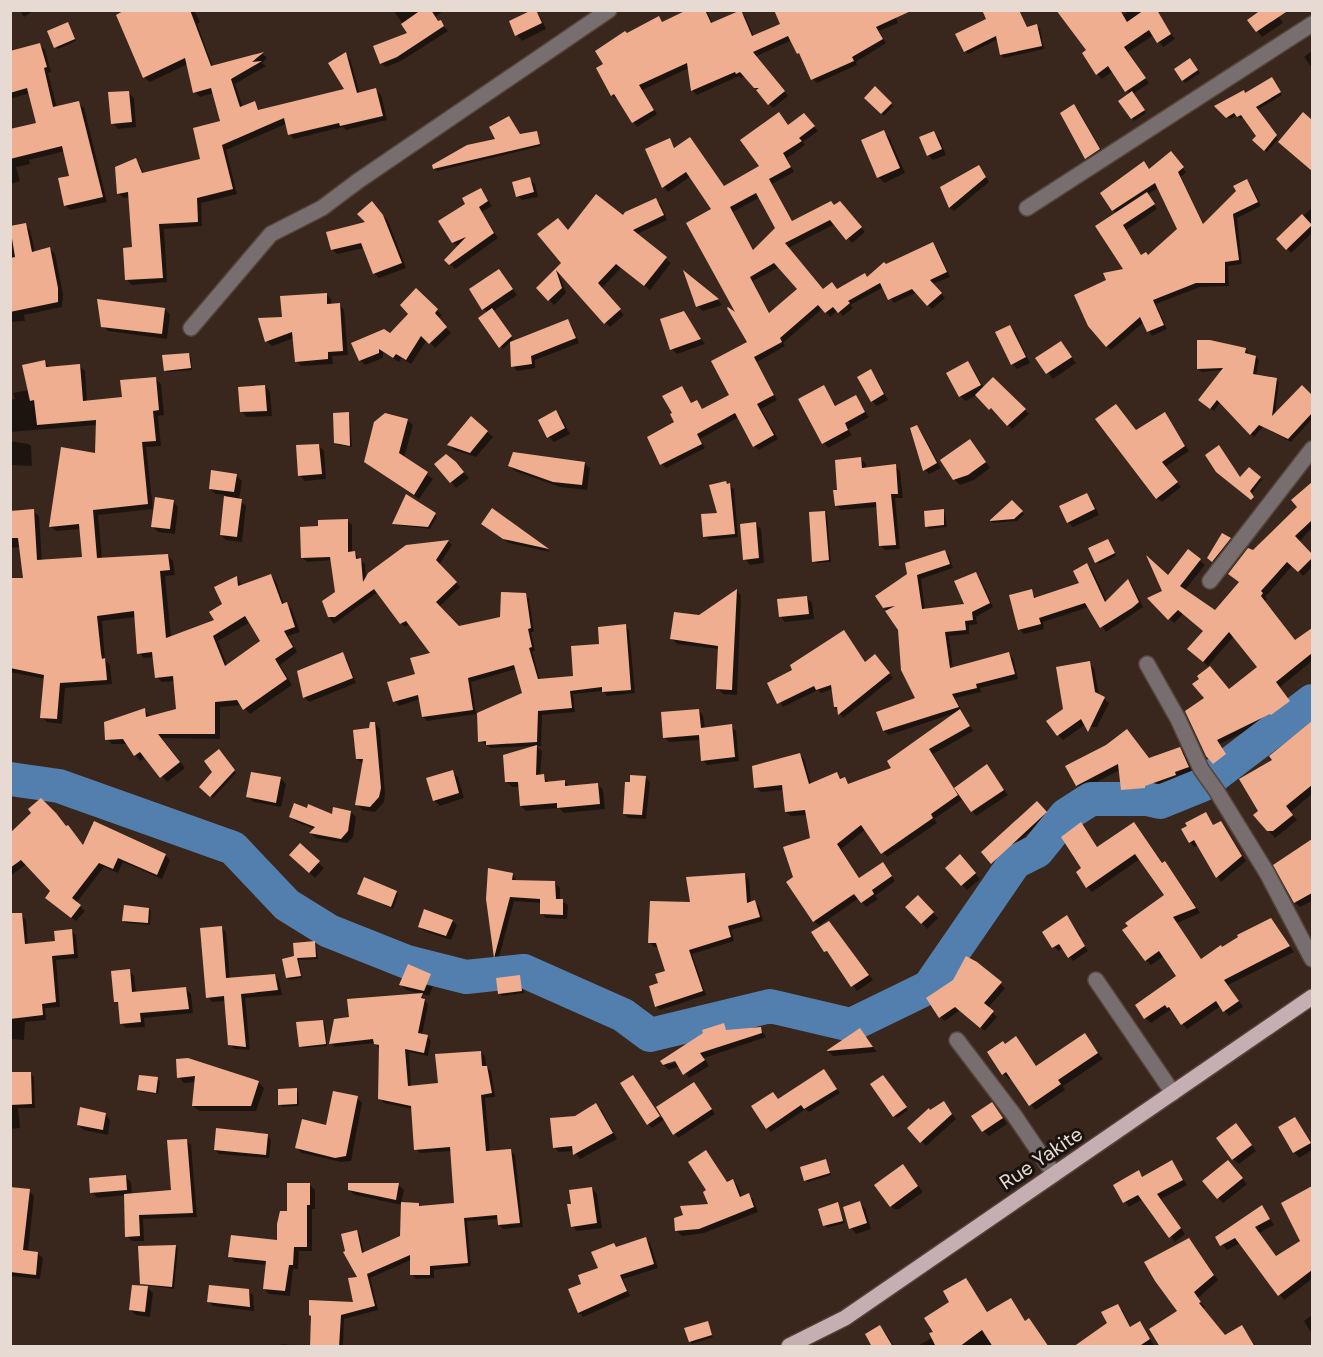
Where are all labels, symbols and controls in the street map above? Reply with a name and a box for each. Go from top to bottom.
street label: Rue Yakite [994,1121,1088,1195]

